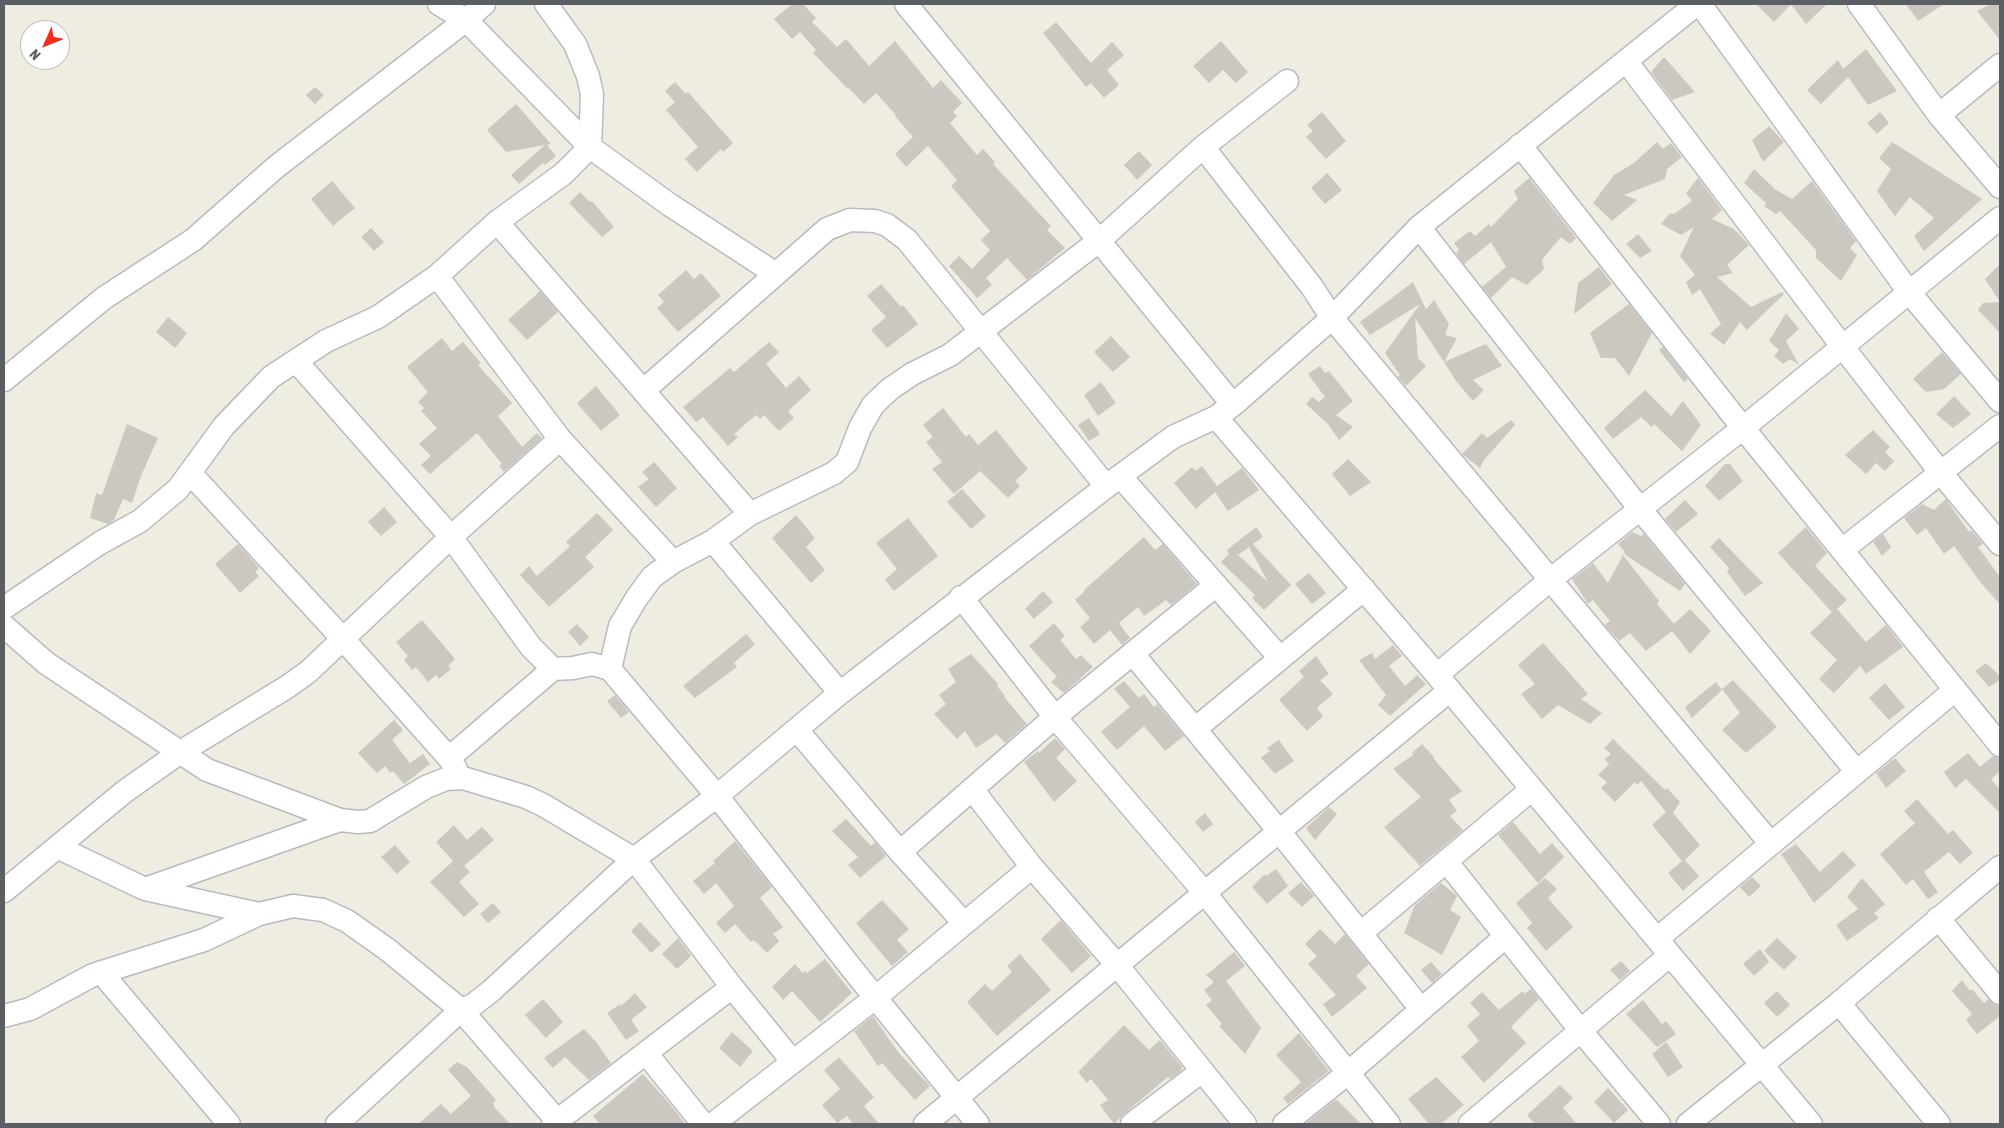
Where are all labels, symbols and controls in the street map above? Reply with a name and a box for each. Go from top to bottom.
north arrow [20,20,70,70]
text: N [26,46,44,63]

